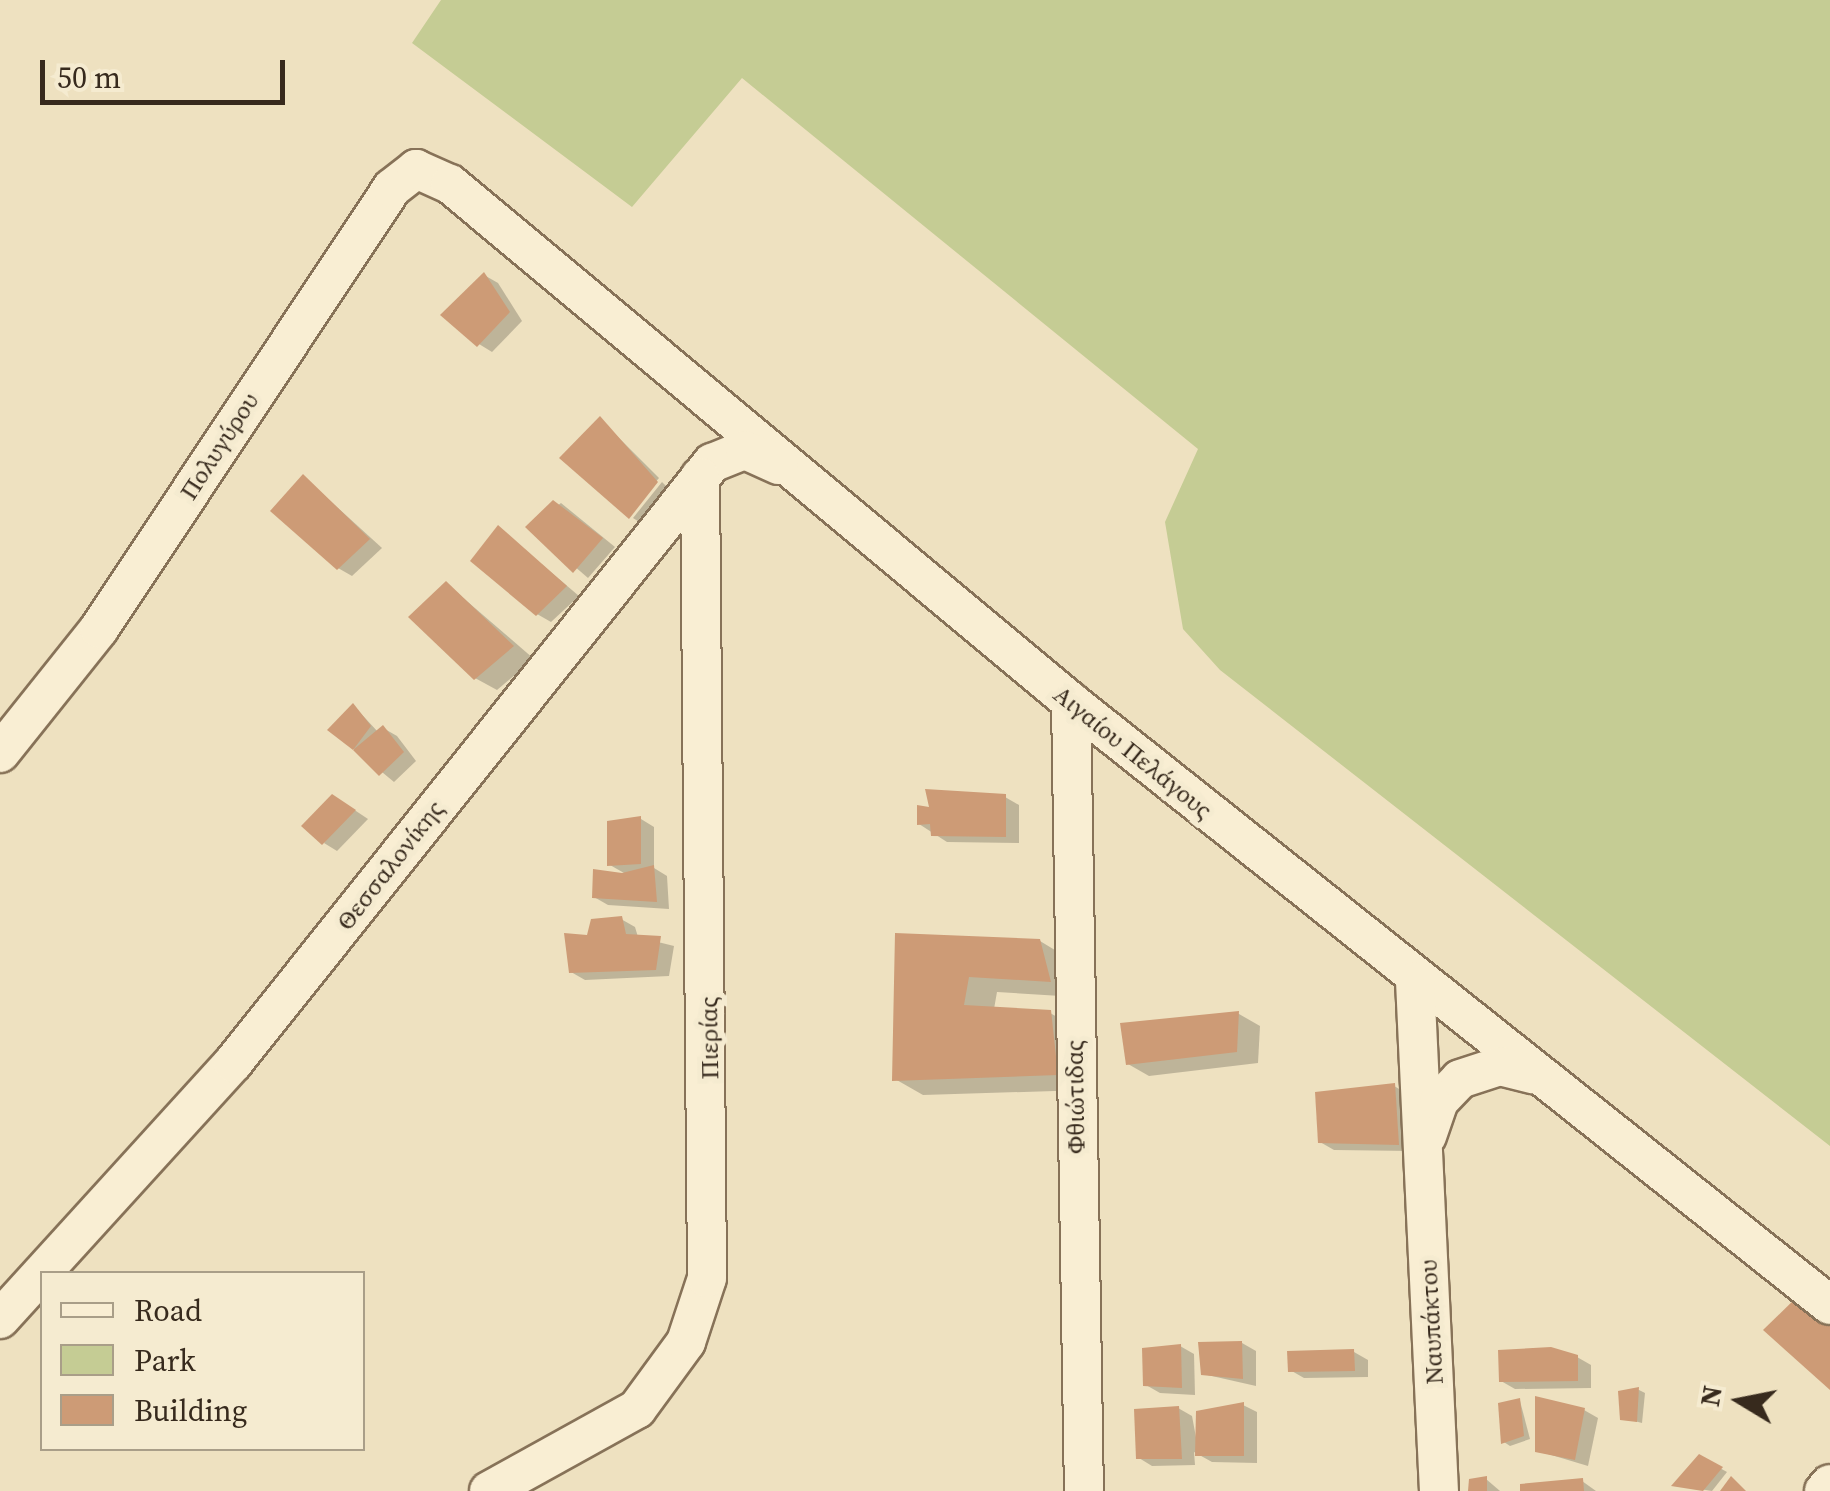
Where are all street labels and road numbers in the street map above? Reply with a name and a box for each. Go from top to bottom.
street label: Πολυγύρου [173,387,265,505]
street label: Αιγαίου Πελάγους [1048,679,1218,825]
street label: Θεσσαλονίκης [330,794,450,936]
street label: Πιερίας [693,996,725,1080]
street label: Φθιώτιδας [1059,1040,1091,1154]
street label: Ναυπάκτου [1413,1259,1449,1385]

